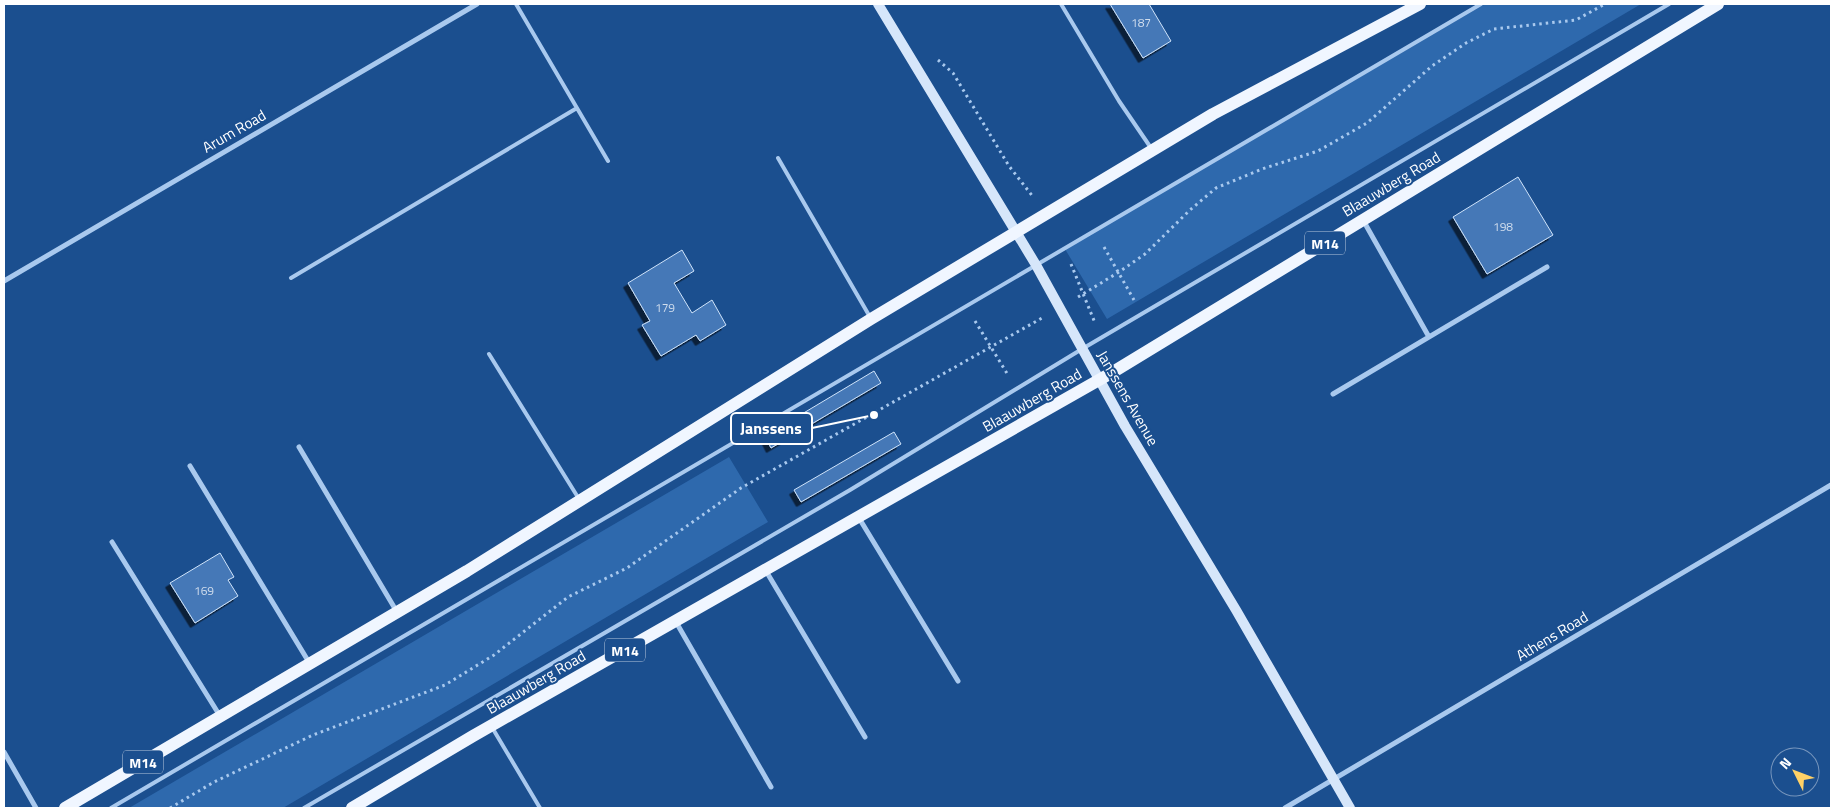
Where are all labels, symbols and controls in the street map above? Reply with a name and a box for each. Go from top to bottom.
house number: 187 [1131,13,1151,32]
street label: Arum Road [198,103,270,159]
street label: Blaauwberg Road [1337,146,1445,222]
house number: 198 [1493,217,1513,236]
road number: M14 [1305,232,1345,254]
house number: 179 [655,298,675,317]
street label: Janssens Avenue [1091,346,1165,450]
street label: Blaauwberg Road [978,362,1086,438]
callout: Janssens [731,413,812,444]
text: Janssens [740,416,802,440]
house number: 169 [194,581,214,600]
street label: Athens Road [1512,605,1592,667]
road number: M14 [605,638,645,662]
street label: Blaauwberg Road [482,644,590,720]
north arrow [1770,747,1820,797]
road number: M14 [123,750,163,774]
text: N [1774,752,1796,774]

